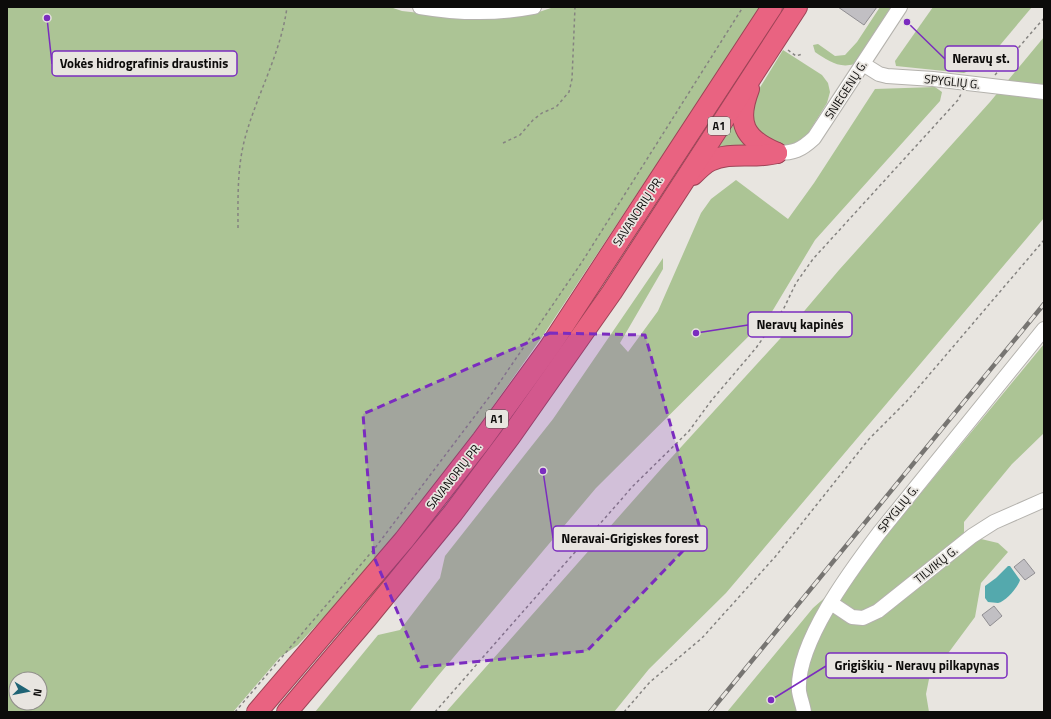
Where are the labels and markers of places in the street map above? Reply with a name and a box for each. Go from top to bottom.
callout: Neravų st. [945,46,1018,71]
callout: Vokės hidrografinis draustinis [52,51,237,76]
callout: Neravų kapinės [748,312,852,337]
callout: Neravai-Grigiskes forest [553,526,707,551]
callout: Grigiškių - Neravų pilkapynas [826,653,1007,678]

